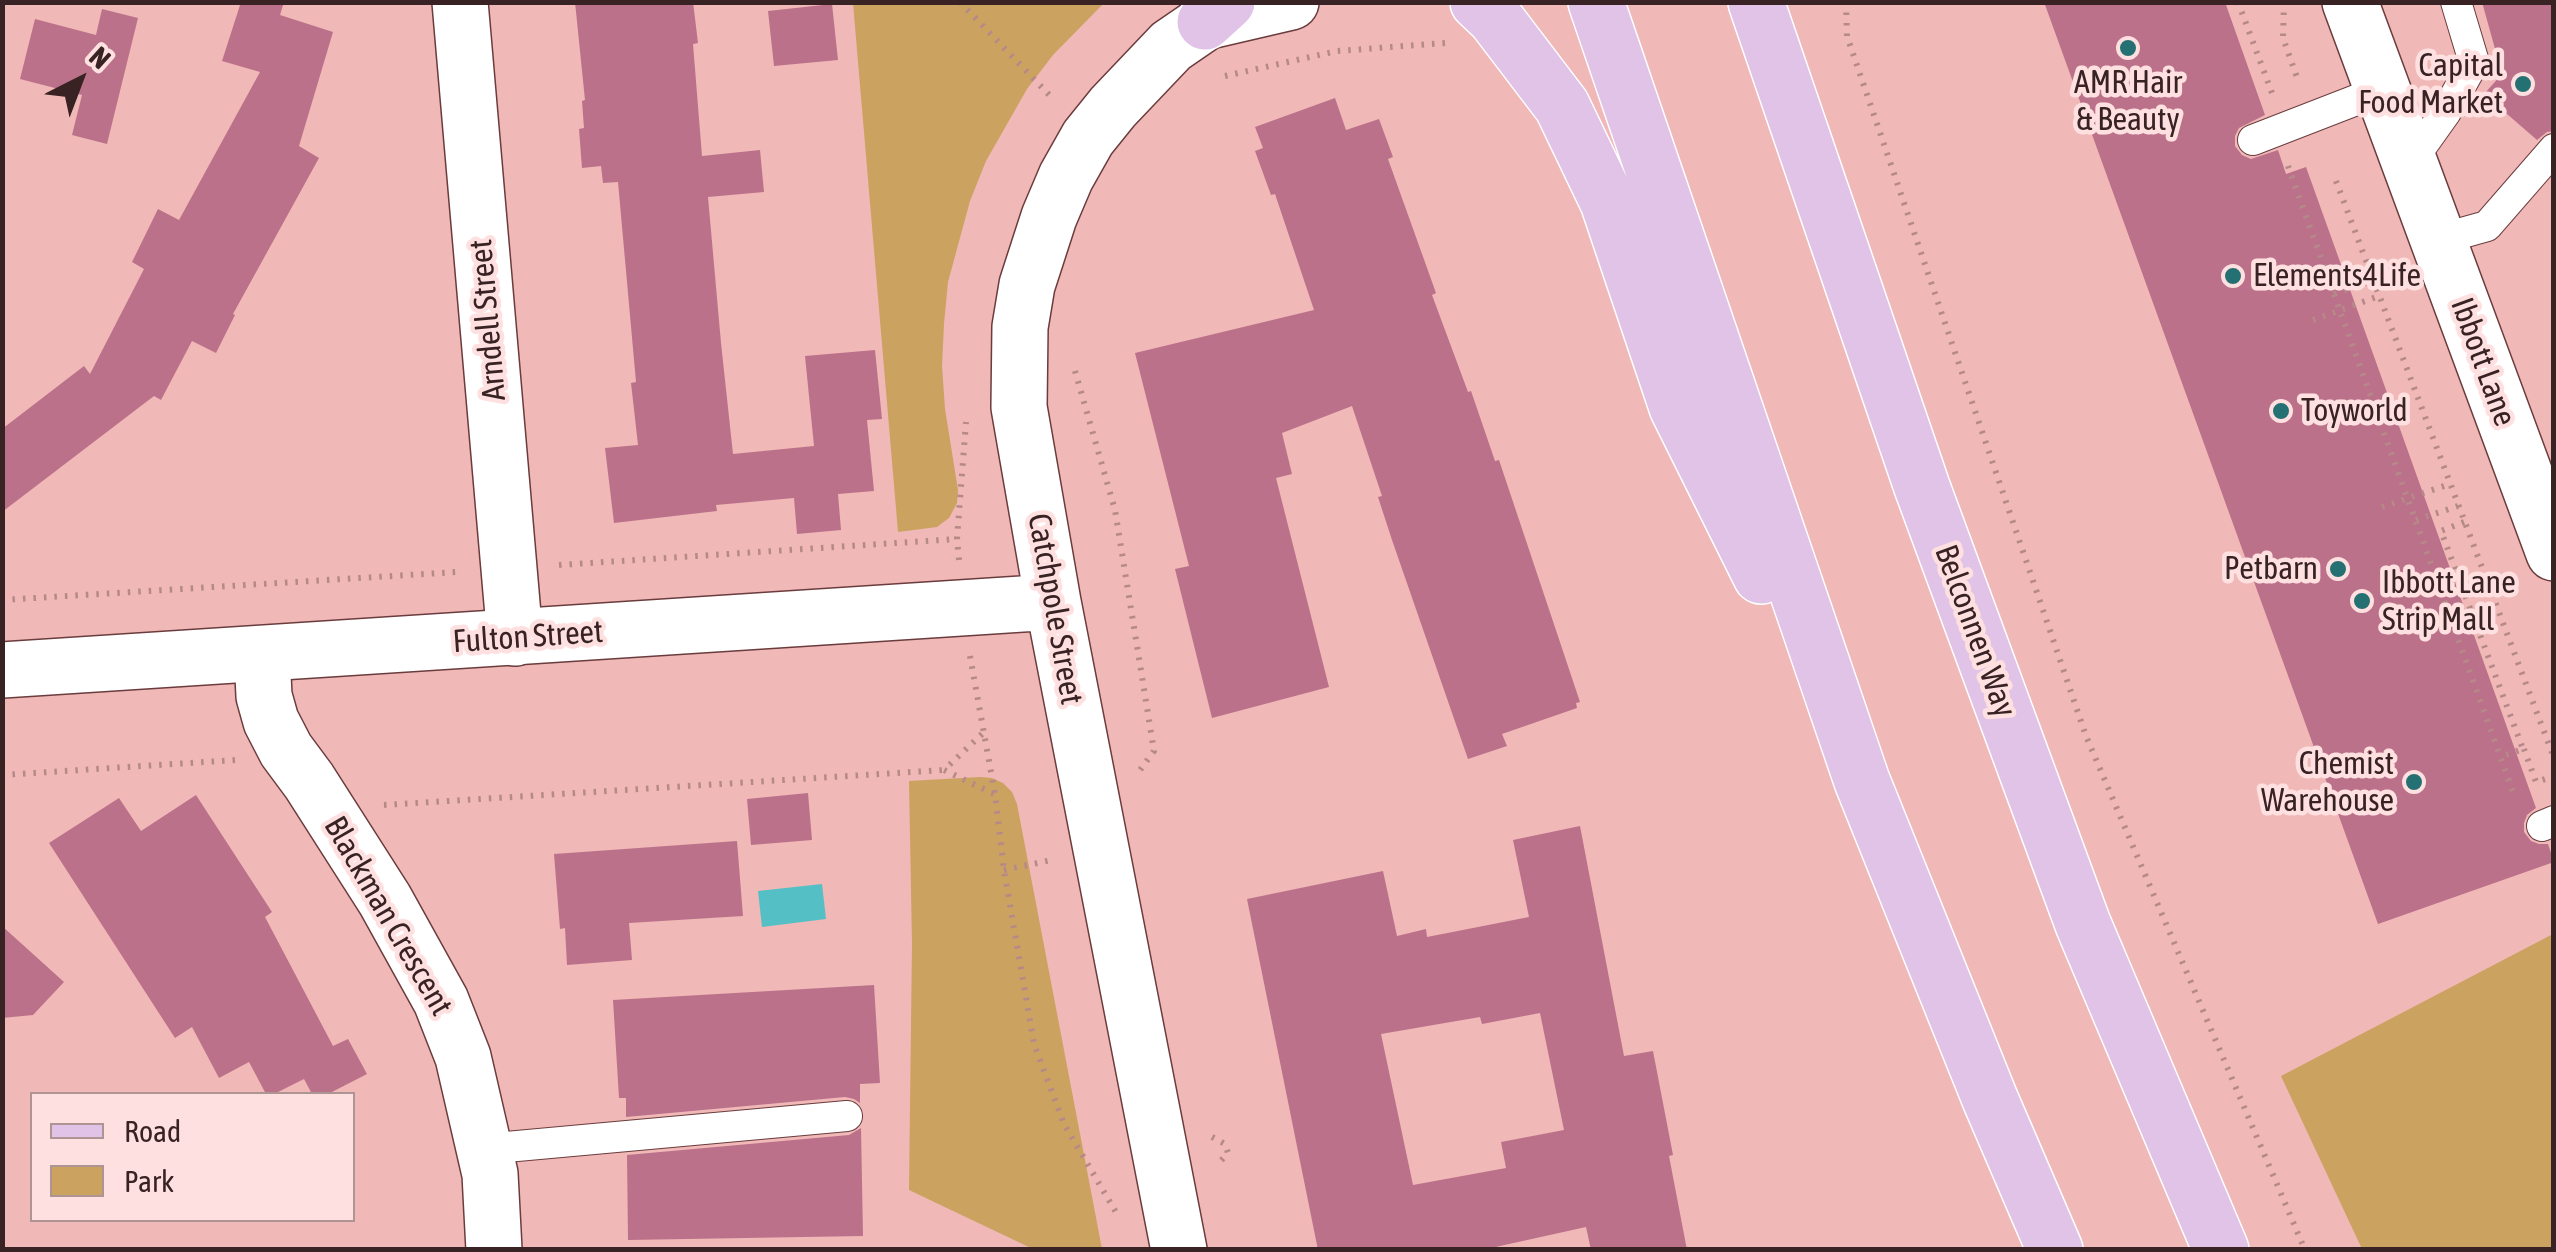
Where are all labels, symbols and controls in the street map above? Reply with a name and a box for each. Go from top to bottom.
north arrow [30,30,130,130]
marker: AMR Hair & Beauty [2117,37,2139,59]
text: N [83,40,117,75]
place label: Capital Food Market [2358,47,2503,122]
place label: AMR Hair & Beauty [2074,64,2182,139]
marker: Capital Food Market [2512,73,2534,95]
street label: Arndell Street [462,238,514,402]
place label: Elements4Life [2253,257,2421,295]
marker: Elements4Life [2222,265,2244,287]
street label: Ibbott Lane [2442,293,2524,431]
place label: Toyworld [2301,392,2408,430]
marker: Toyworld [2270,400,2292,422]
street label: Catchpole Street [1019,511,1091,707]
street label: Belconnen Way [1926,540,2024,722]
place label: Petbarn [2224,550,2318,588]
marker: Petbarn [2327,558,2349,580]
place label: Ibbott Lane Strip Mall [2382,564,2516,639]
marker: Ibbott Lane Strip Mall [2351,590,2373,612]
street label: Fulton Street [452,613,604,661]
place label: Chemist Warehouse [2261,745,2394,820]
marker: Chemist Warehouse [2403,771,2425,793]
street label: Blackman Crescent [316,810,460,1022]
legend [30,1092,355,1222]
text: Road [124,1114,181,1148]
text: Park [124,1164,174,1198]

